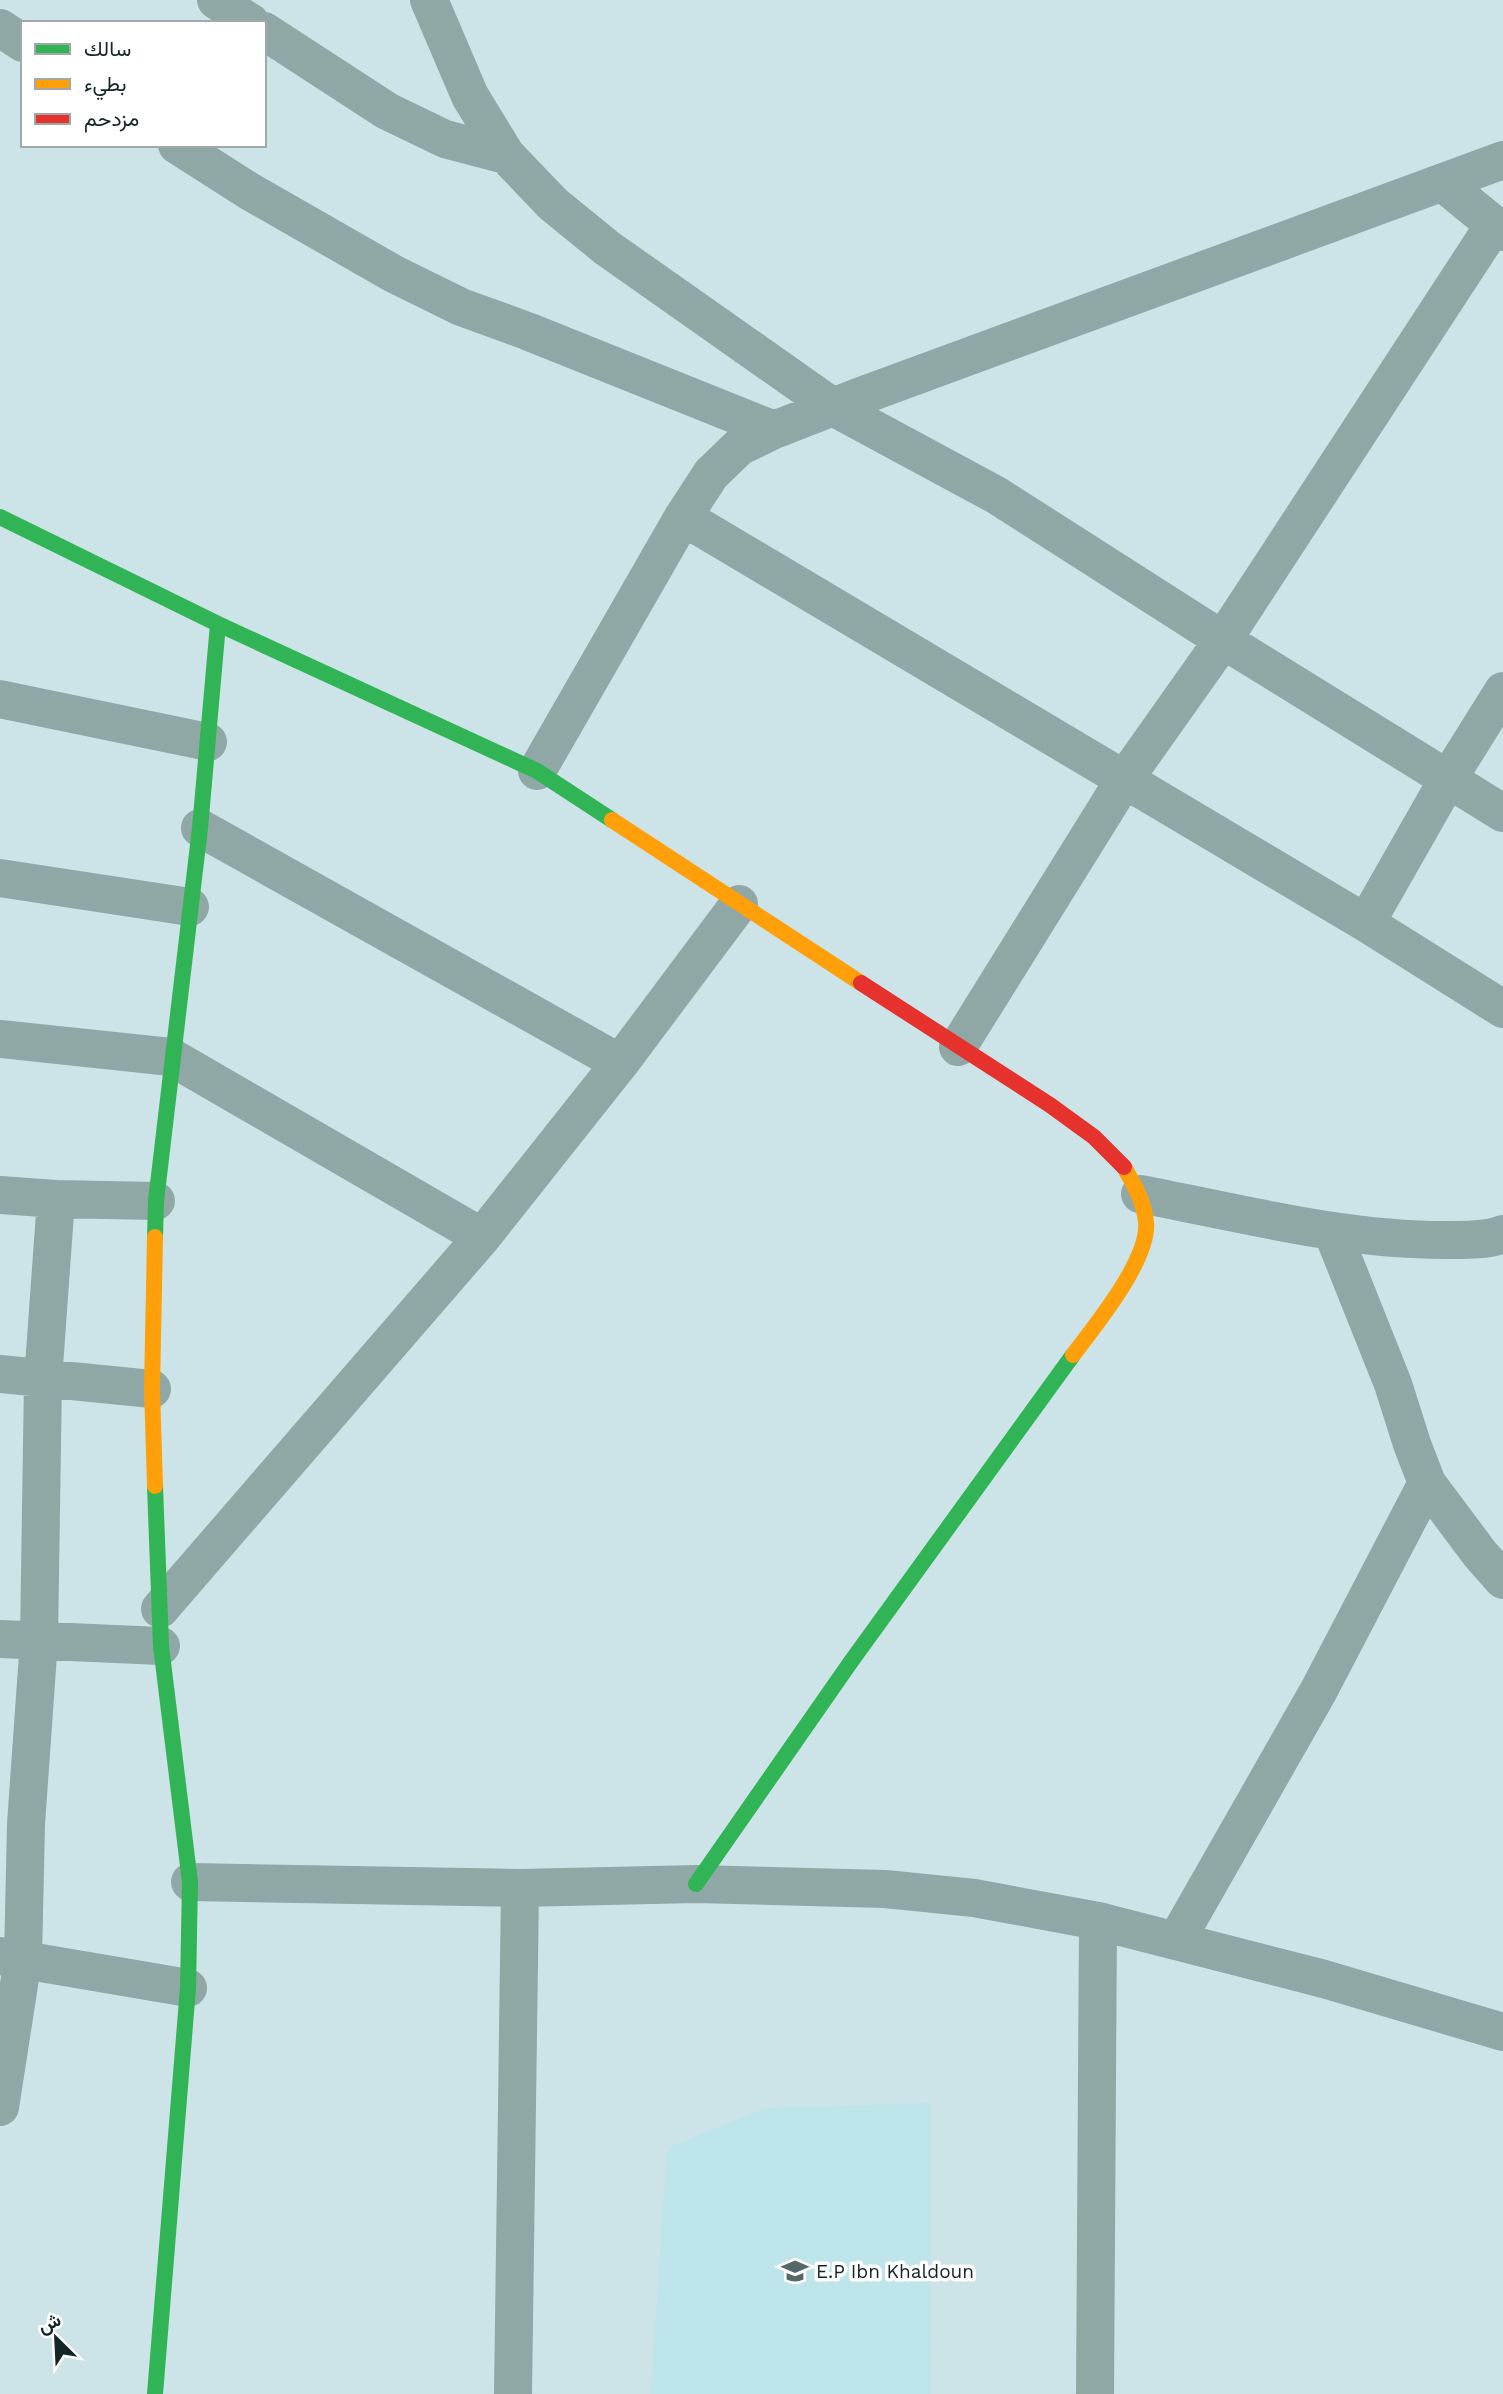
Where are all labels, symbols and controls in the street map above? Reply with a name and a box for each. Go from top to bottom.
legend [21,21,266,147]
text: سالك [84,36,131,61]
text: بطيء [84,71,127,101]
text: مزدحم [84,106,139,133]
school or university icon: E.P Ibn Khaldoun [780,2256,810,2286]
place label: E.P Ibn Khaldoun [816,2260,974,2283]
north arrow [21,2303,91,2373]
text: ش [34,2308,65,2338]

